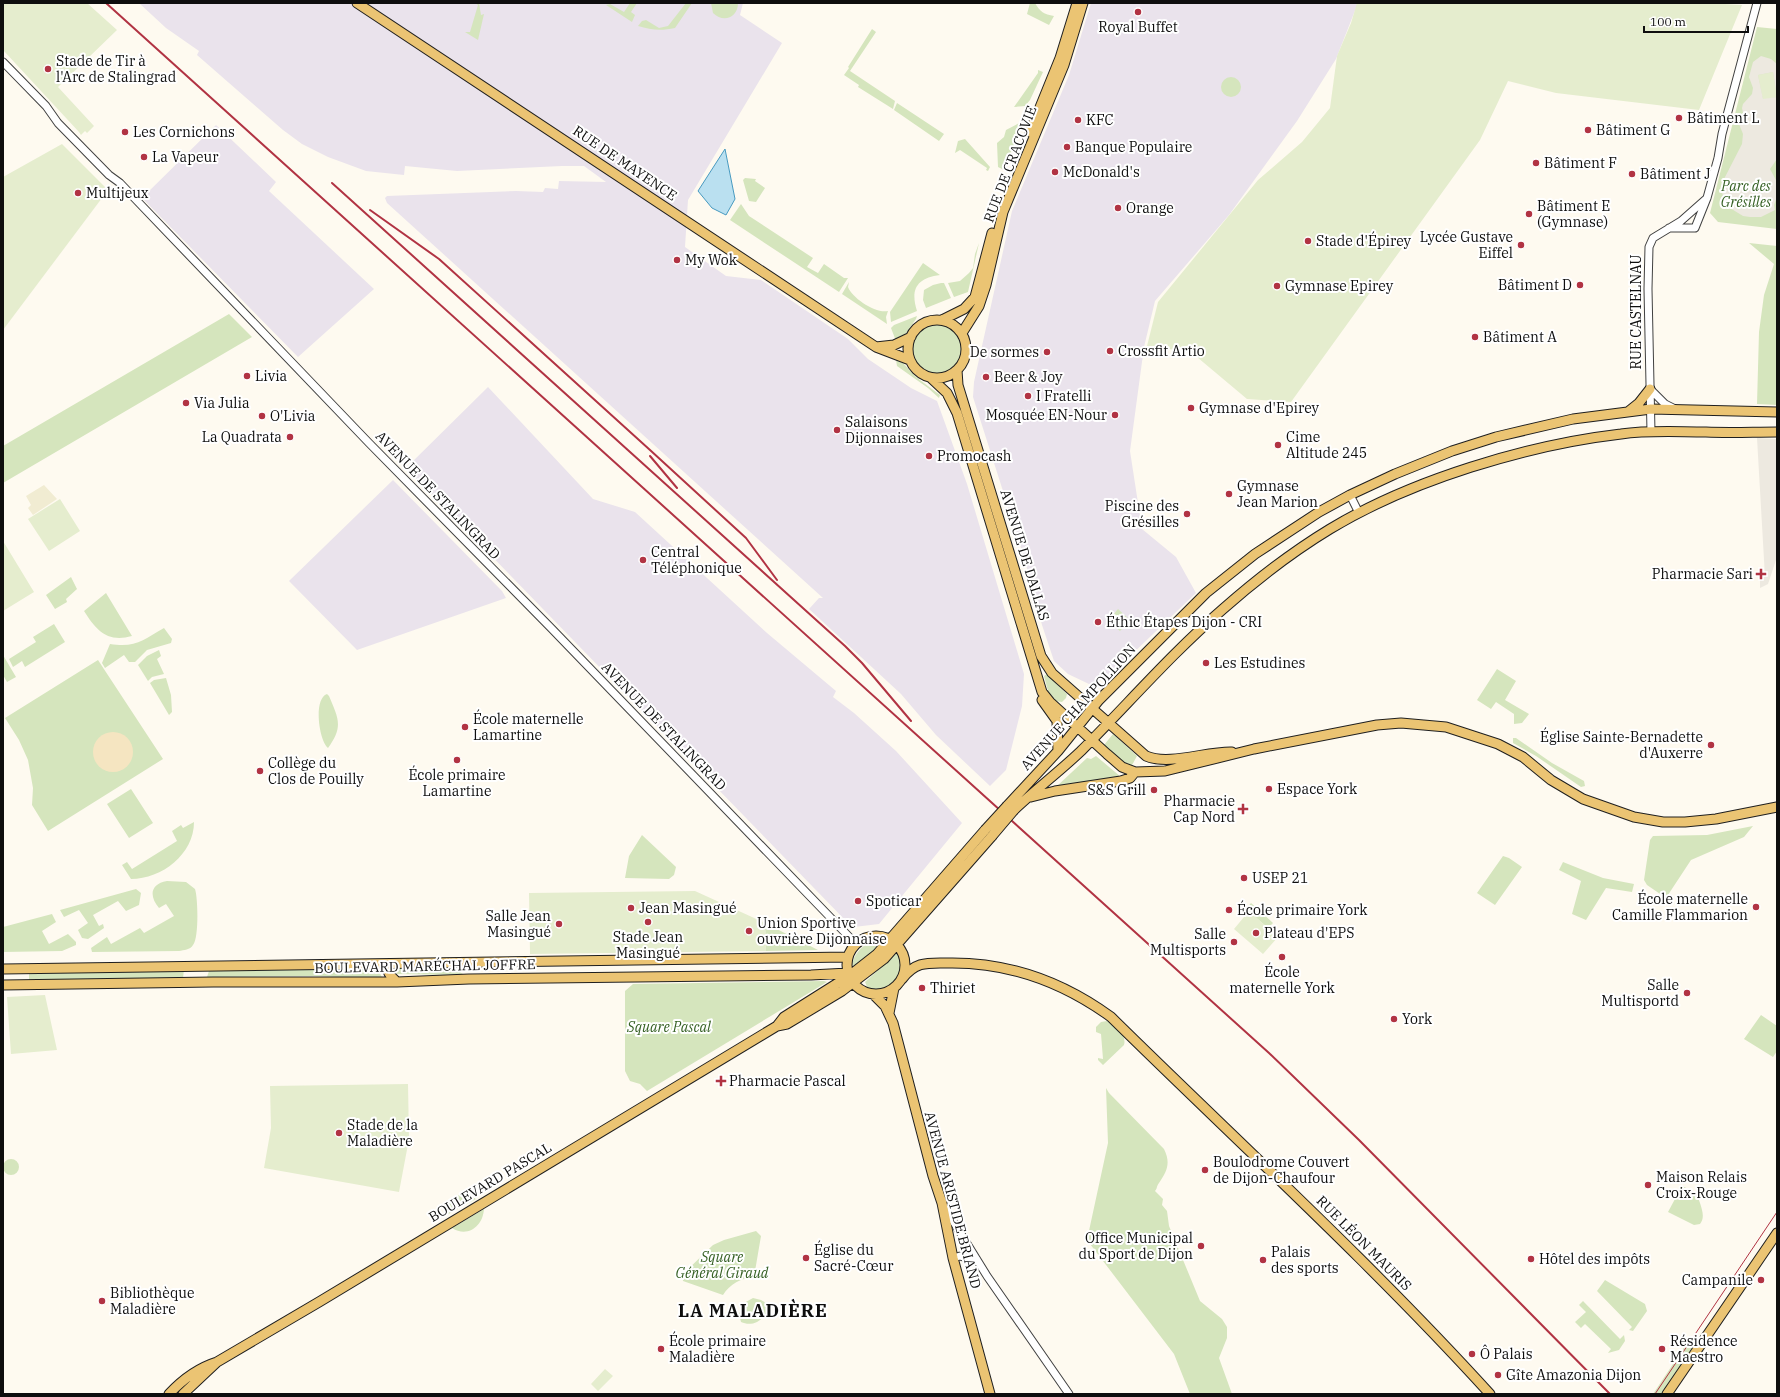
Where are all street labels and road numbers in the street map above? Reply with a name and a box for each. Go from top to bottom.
street label: RUE DE CRACOVIE [979,103,1041,225]
street label: RUE DE MAYENCE [570,122,681,205]
street label: RUE CASTELNAU [1627,255,1645,370]
street label: AVENUE DE STALINGRAD [372,427,504,563]
street label: AVENUE DE DALLAS [996,487,1054,623]
street label: AVENUE CHAMPOLLION [1017,640,1140,774]
street label: AVENUE DE STALINGRAD [598,658,730,794]
street label: BOULEVARD MARÉCHAL JOFFRE [314,954,536,977]
street label: AVENUE ARISTIDE BRIAND [921,1109,985,1291]
street label: BOULEVARD PASCAL [425,1138,555,1226]
street label: RUE LÉON MAURIS [1313,1191,1416,1294]

